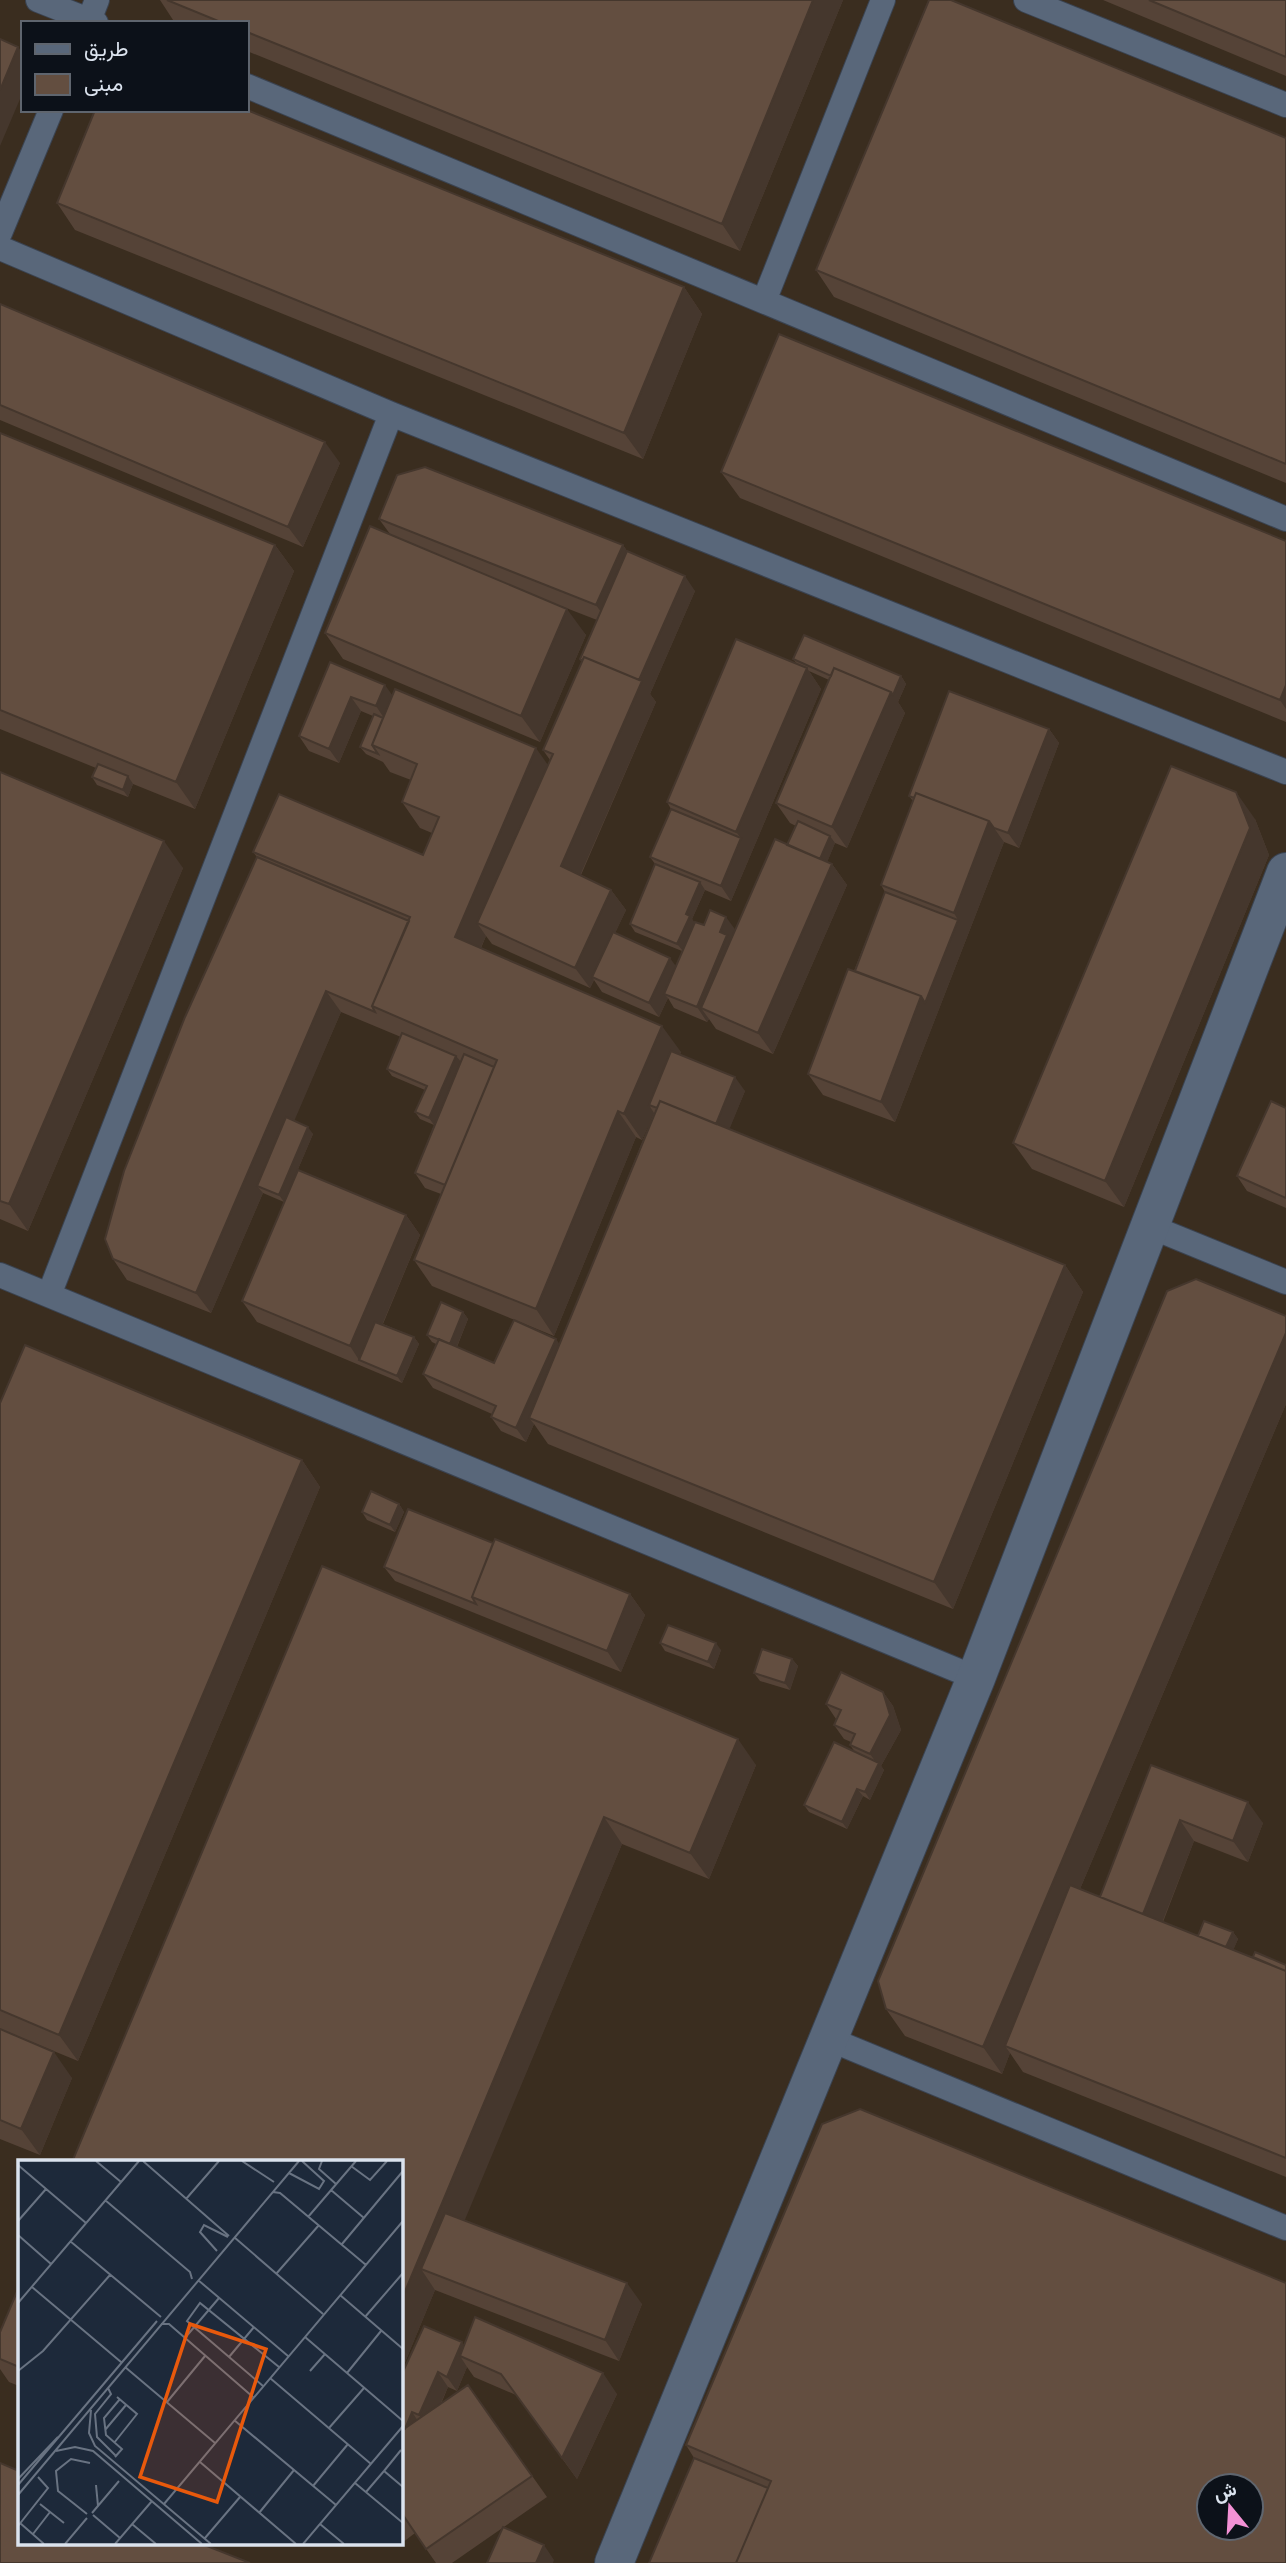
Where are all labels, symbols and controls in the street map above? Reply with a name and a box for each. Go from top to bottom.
legend [21,21,248,112]
text: طريق [84,34,129,63]
text: مبنى [84,69,123,98]
inset map [18,2160,402,2546]
north arrow [1195,2472,1265,2542]
text: ش [1210,2475,1240,2507]

